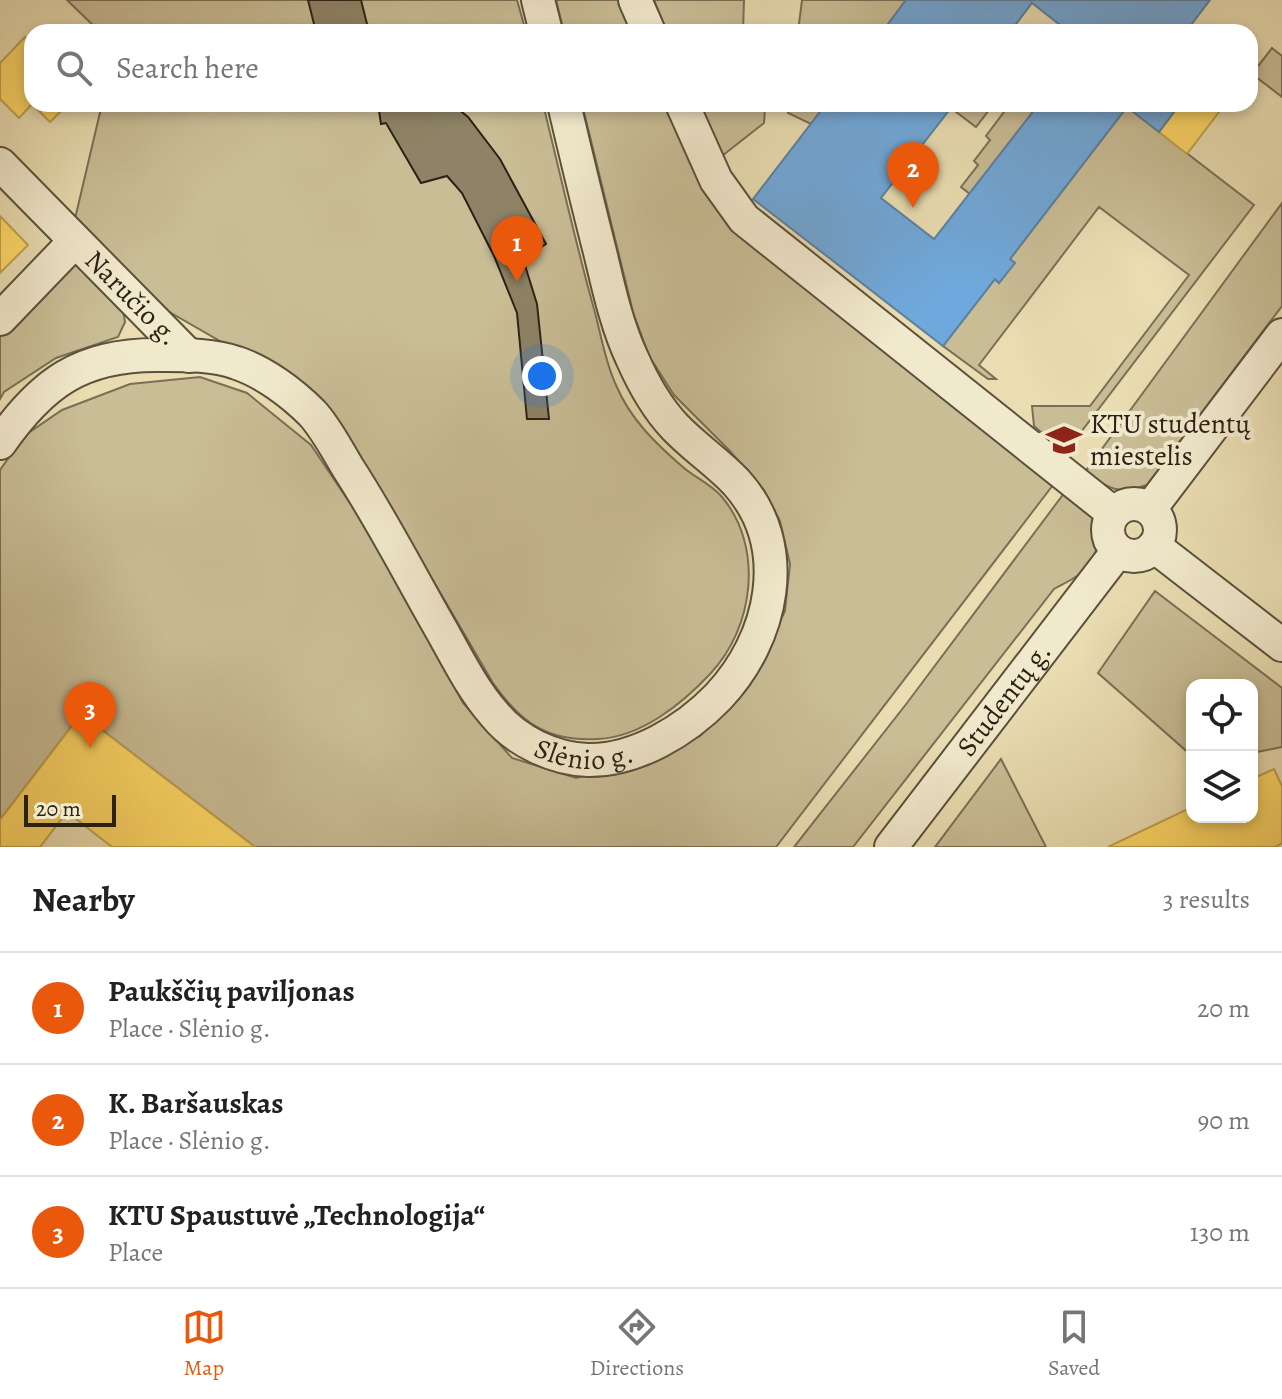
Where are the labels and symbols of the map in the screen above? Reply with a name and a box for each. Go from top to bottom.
pin: 2 [887,142,939,208]
pin: 1 [491,216,543,282]
street label: Naručio g. [76,242,188,354]
your location [522,356,562,396]
place label: KTU studentų miestelis [1090,405,1251,475]
school or university icon: KTU studentų miestelis [1045,421,1083,459]
street label: Studentų g. [948,634,1060,764]
pin: 3 [64,682,116,748]
street label: Slėnio g. [528,729,638,779]
scale bar [24,791,116,827]

